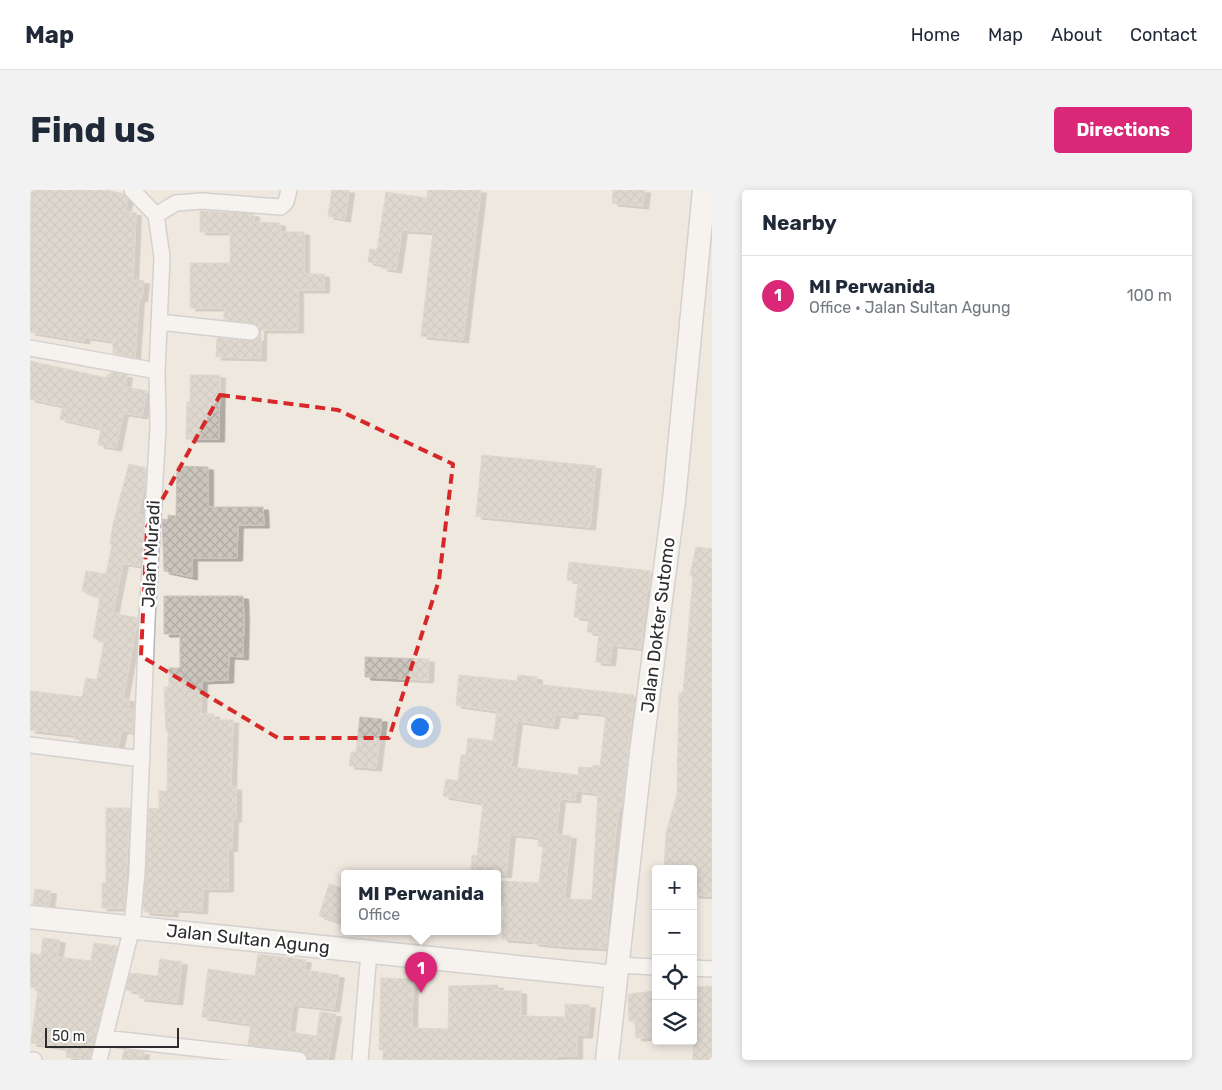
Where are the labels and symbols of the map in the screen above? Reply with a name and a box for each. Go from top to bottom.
street label: Jalan Muradi [137,500,165,608]
street label: Jalan Dokter Sutomo [636,536,680,714]
your location [407,714,433,740]
street label: Jalan Sultan Agung [165,919,331,959]
pin: 1 [405,952,437,993]
scale bar [45,1025,179,1048]

